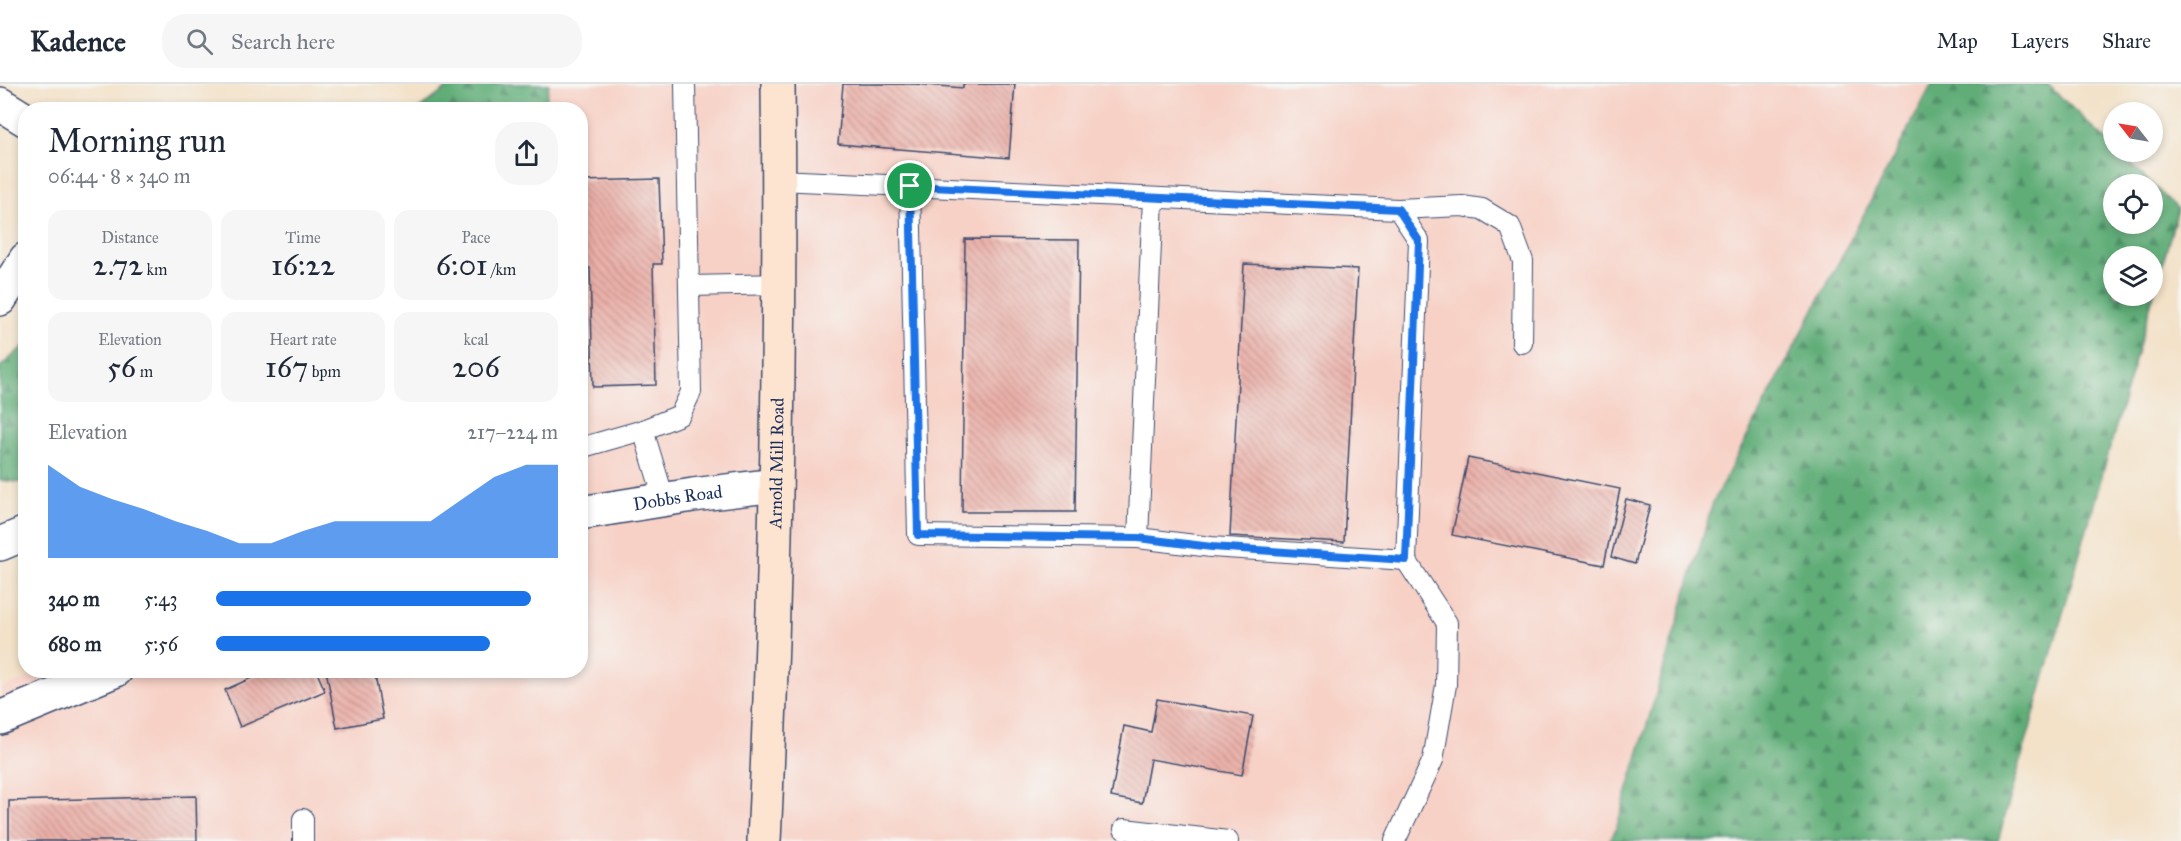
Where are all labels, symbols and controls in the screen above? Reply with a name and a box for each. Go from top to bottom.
search box [162,14,582,68]
text: Kadence [30,24,126,59]
icon: search [183,25,216,58]
text: Search here [231,28,335,55]
text: Map [1937,28,1978,54]
text: Layers [2011,28,2069,54]
text: Share [2102,28,2151,54]
north arrow [2103,102,2163,162]
map controls [2103,102,2163,306]
text: Morning run [48,121,226,161]
button: share [495,122,558,185]
pin [884,160,935,211]
text: 06:44 · 8 × 340 m [48,164,190,188]
icon: arrive [893,169,926,202]
button: locate [2103,174,2163,234]
text: Distance [101,228,159,247]
text: Time [285,228,321,247]
text: Pace [461,228,491,247]
button: layers [2103,246,2163,306]
text: 2.72 [93,247,143,283]
text: 16:22 [271,247,335,283]
text: 6:01 [436,247,488,283]
text: km [143,260,167,279]
text: /km [488,260,516,279]
text: Elevation [98,330,162,349]
text: Heart rate [269,330,337,349]
text: kcal [463,330,489,349]
text: 56 [107,349,136,385]
text: 167 [265,349,308,385]
text: 206 [452,349,500,385]
text: m [136,362,153,381]
text: bpm [308,362,341,381]
street label: Arnold Mill Road [764,398,789,530]
text: Elevation [48,420,127,444]
text: 217–224 m [467,420,558,444]
street label: Dobbs Road [632,481,724,515]
text: 340 m [48,587,100,611]
text: 5:43 [144,587,177,611]
text: 680 m [48,632,102,656]
text: 5:56 [144,632,178,656]

